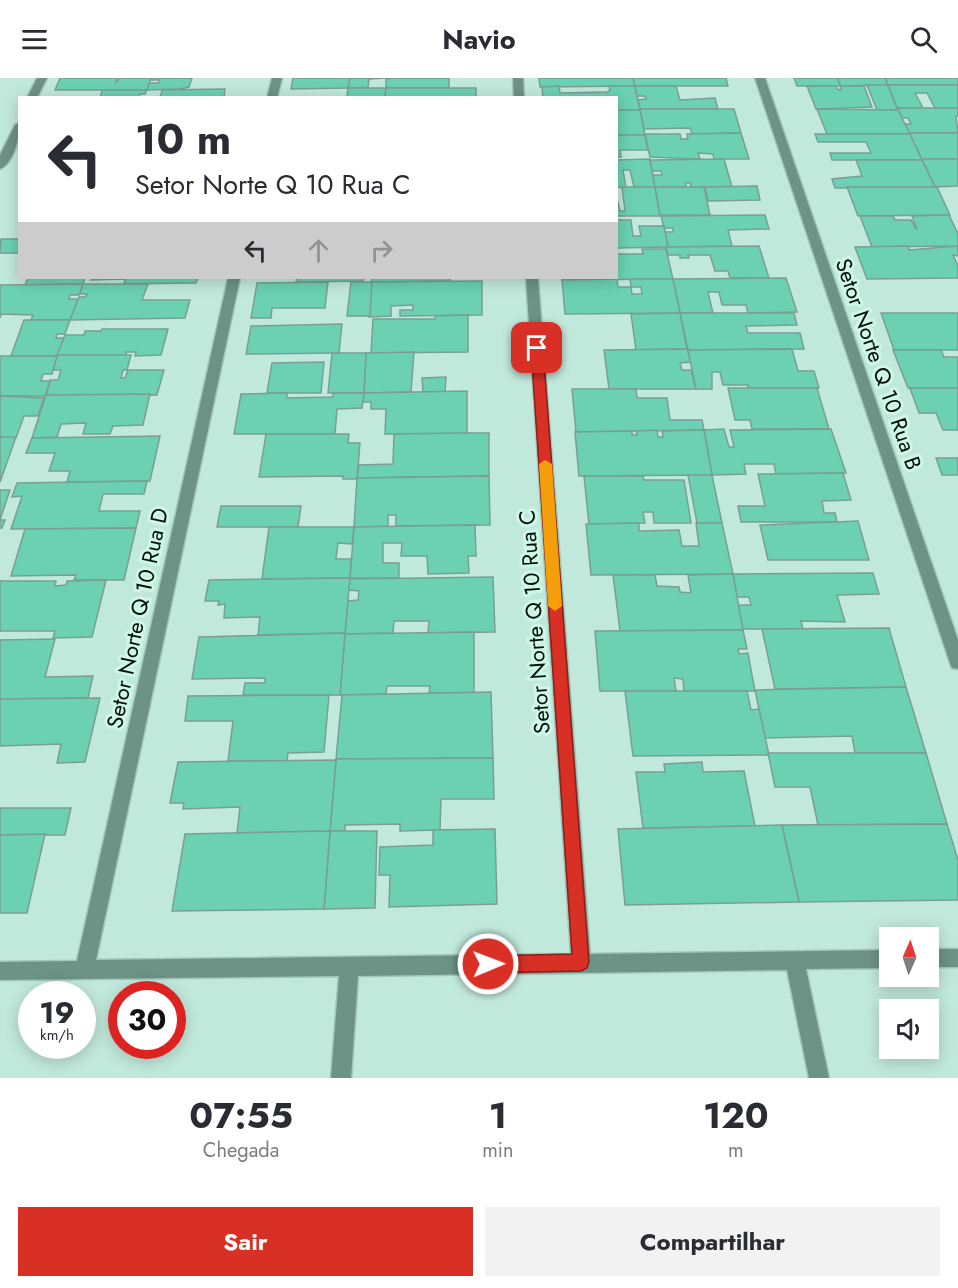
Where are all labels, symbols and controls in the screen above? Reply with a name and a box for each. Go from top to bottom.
text: Navio [442,20,516,59]
icon: menu [18,23,51,56]
icon: search [907,23,940,56]
text: 10 m [135,109,231,170]
icon: left [36,120,114,198]
text: Setor Norte Q 10 Rua C [135,165,410,204]
icon: left [239,234,272,267]
icon: ahead [302,234,335,267]
icon: right [365,234,398,267]
street label: Setor Norte Q 10 Rua B [828,254,930,474]
pin [511,322,562,373]
icon: arrive [520,331,553,364]
street label: Setor Norte Q 10 Rua D [98,505,176,731]
street label: Setor Norte Q 10 Rua C [510,509,558,735]
north arrow [879,927,939,987]
map controls [879,927,939,1059]
position arrow [456,932,520,996]
speed limit sign: 30 [108,981,186,1059]
text: 19 [39,991,75,1034]
button: sound [879,999,939,1059]
text: km/h [40,1024,74,1046]
text: 07:55 [189,1089,293,1141]
text: 1 [489,1089,507,1141]
text: 120 [703,1089,769,1141]
text: Chegada [203,1136,279,1165]
text: min [482,1136,514,1165]
text: m [728,1136,744,1165]
button: Sair [18,1207,473,1276]
button: Compartilhar [485,1207,940,1276]

